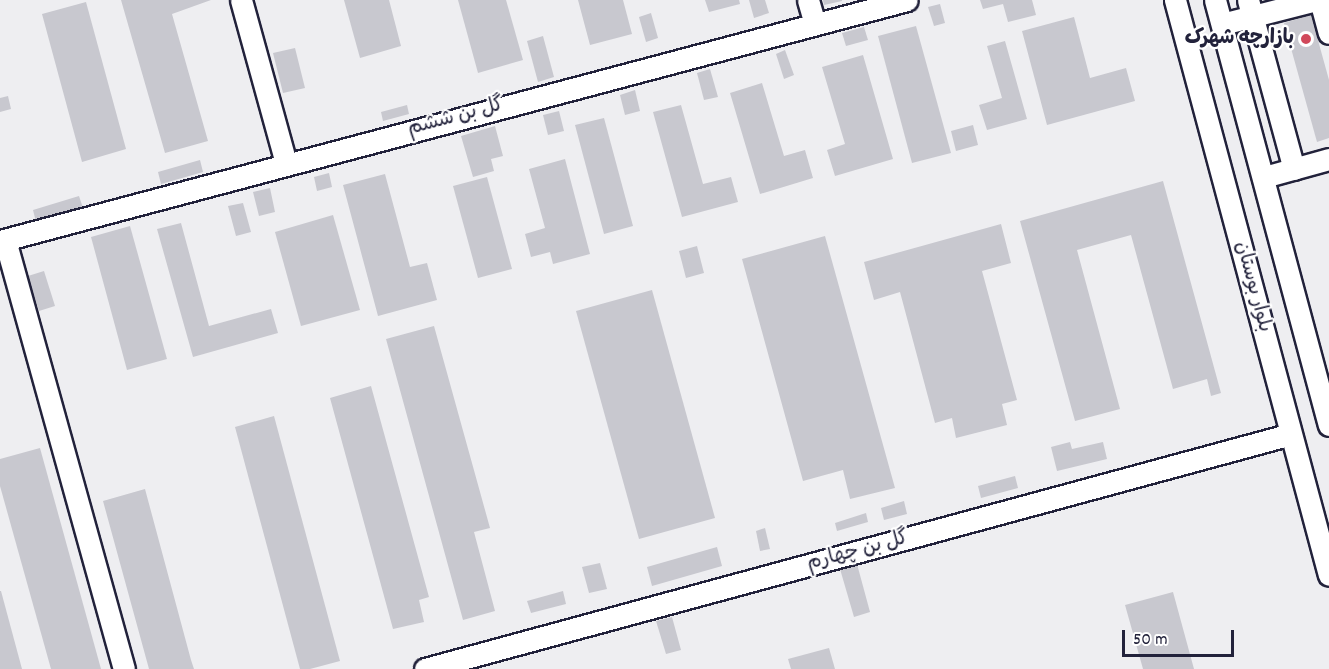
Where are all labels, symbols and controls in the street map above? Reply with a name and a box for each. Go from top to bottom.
place label: بازارچه شهرک [1185,27,1294,51]
marker: بازارچه شهرک [1299,32,1313,46]
street label: گل بن ششم [405,94,507,142]
street label: بلوار بوستان [1228,239,1276,335]
street label: گل بن چهارم [805,527,911,577]
scale bar [1125,618,1238,656]
text: 50 m [1133,628,1168,653]

